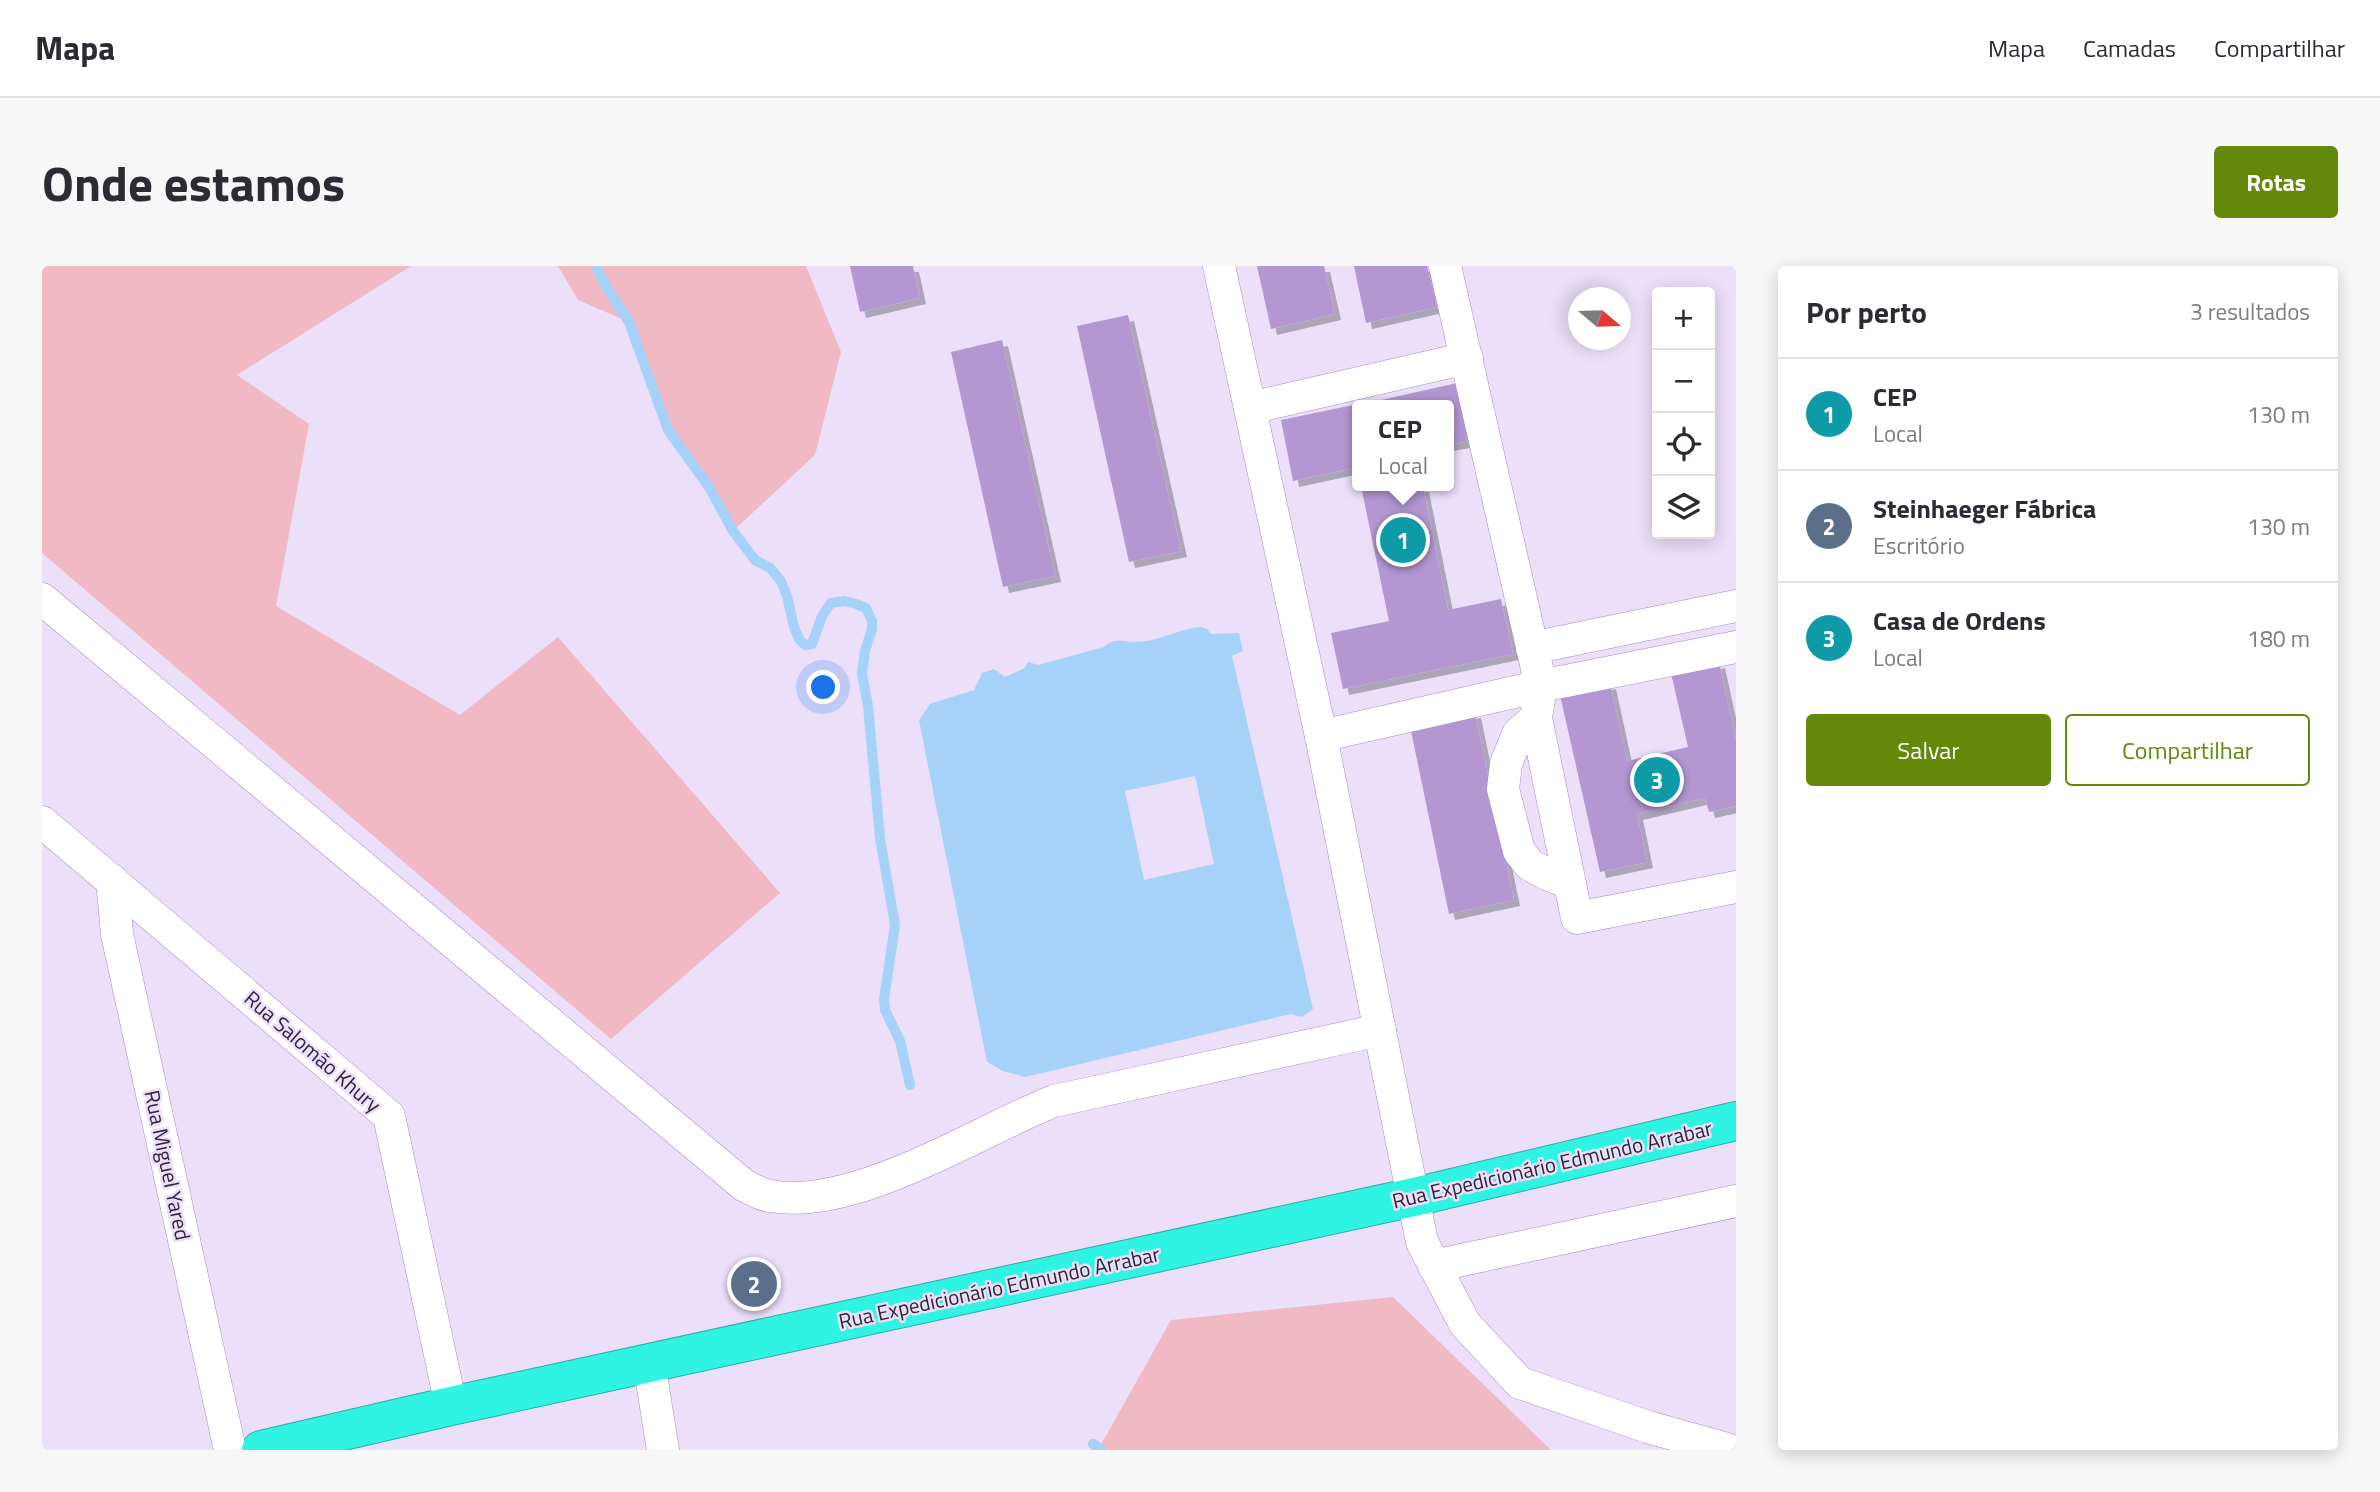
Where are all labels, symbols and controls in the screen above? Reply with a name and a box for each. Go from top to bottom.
text: Mapa [35,23,115,73]
text: Mapa [1988,30,2045,66]
text: Camadas [2083,30,2176,66]
text: Compartilhar [2214,30,2345,66]
text: Onde estamos [42,145,345,220]
button: Rotas [2214,146,2338,218]
north arrow [1568,287,1631,350]
map controls [1652,287,1715,539]
button: + [1652,287,1715,350]
text: Por perto [1806,289,1927,335]
text: 3 resultados [2190,294,2310,329]
button: − [1652,350,1715,413]
text: CEP [1873,377,1917,416]
text: 1 [1823,397,1835,432]
text: 130 m [2247,397,2310,432]
popup [1352,400,1454,491]
text: CEP [1378,409,1422,448]
button: locate [1652,413,1715,476]
text: Local [1873,416,1923,451]
text: Local [1378,448,1428,483]
button: layers [1652,476,1715,539]
text: Steinhaeger Fábrica [1873,489,2096,528]
text: 2 [1823,509,1835,544]
text: 130 m [2247,509,2310,544]
pin: 1 [1380,514,1426,566]
text: Escritório [1873,528,1965,563]
text: Casa de Ordens [1873,601,2046,640]
text: 3 [1823,621,1835,656]
text: 180 m [2247,621,2310,656]
text: Local [1873,640,1923,675]
your location [806,670,840,704]
button: Salvar [1806,714,2051,786]
button: Compartilhar [2065,714,2310,786]
pin: 3 [1634,754,1680,806]
street label: Rua Salomão Khury [237,982,389,1120]
street label: Rua Miguel Yared [136,1087,200,1243]
street label: Rua Expedicionário Edmundo Arrabar [1389,1112,1715,1216]
street label: Rua Expedicionário Edmundo Arrabar [835,1237,1163,1337]
pin: 2 [731,1258,777,1310]

